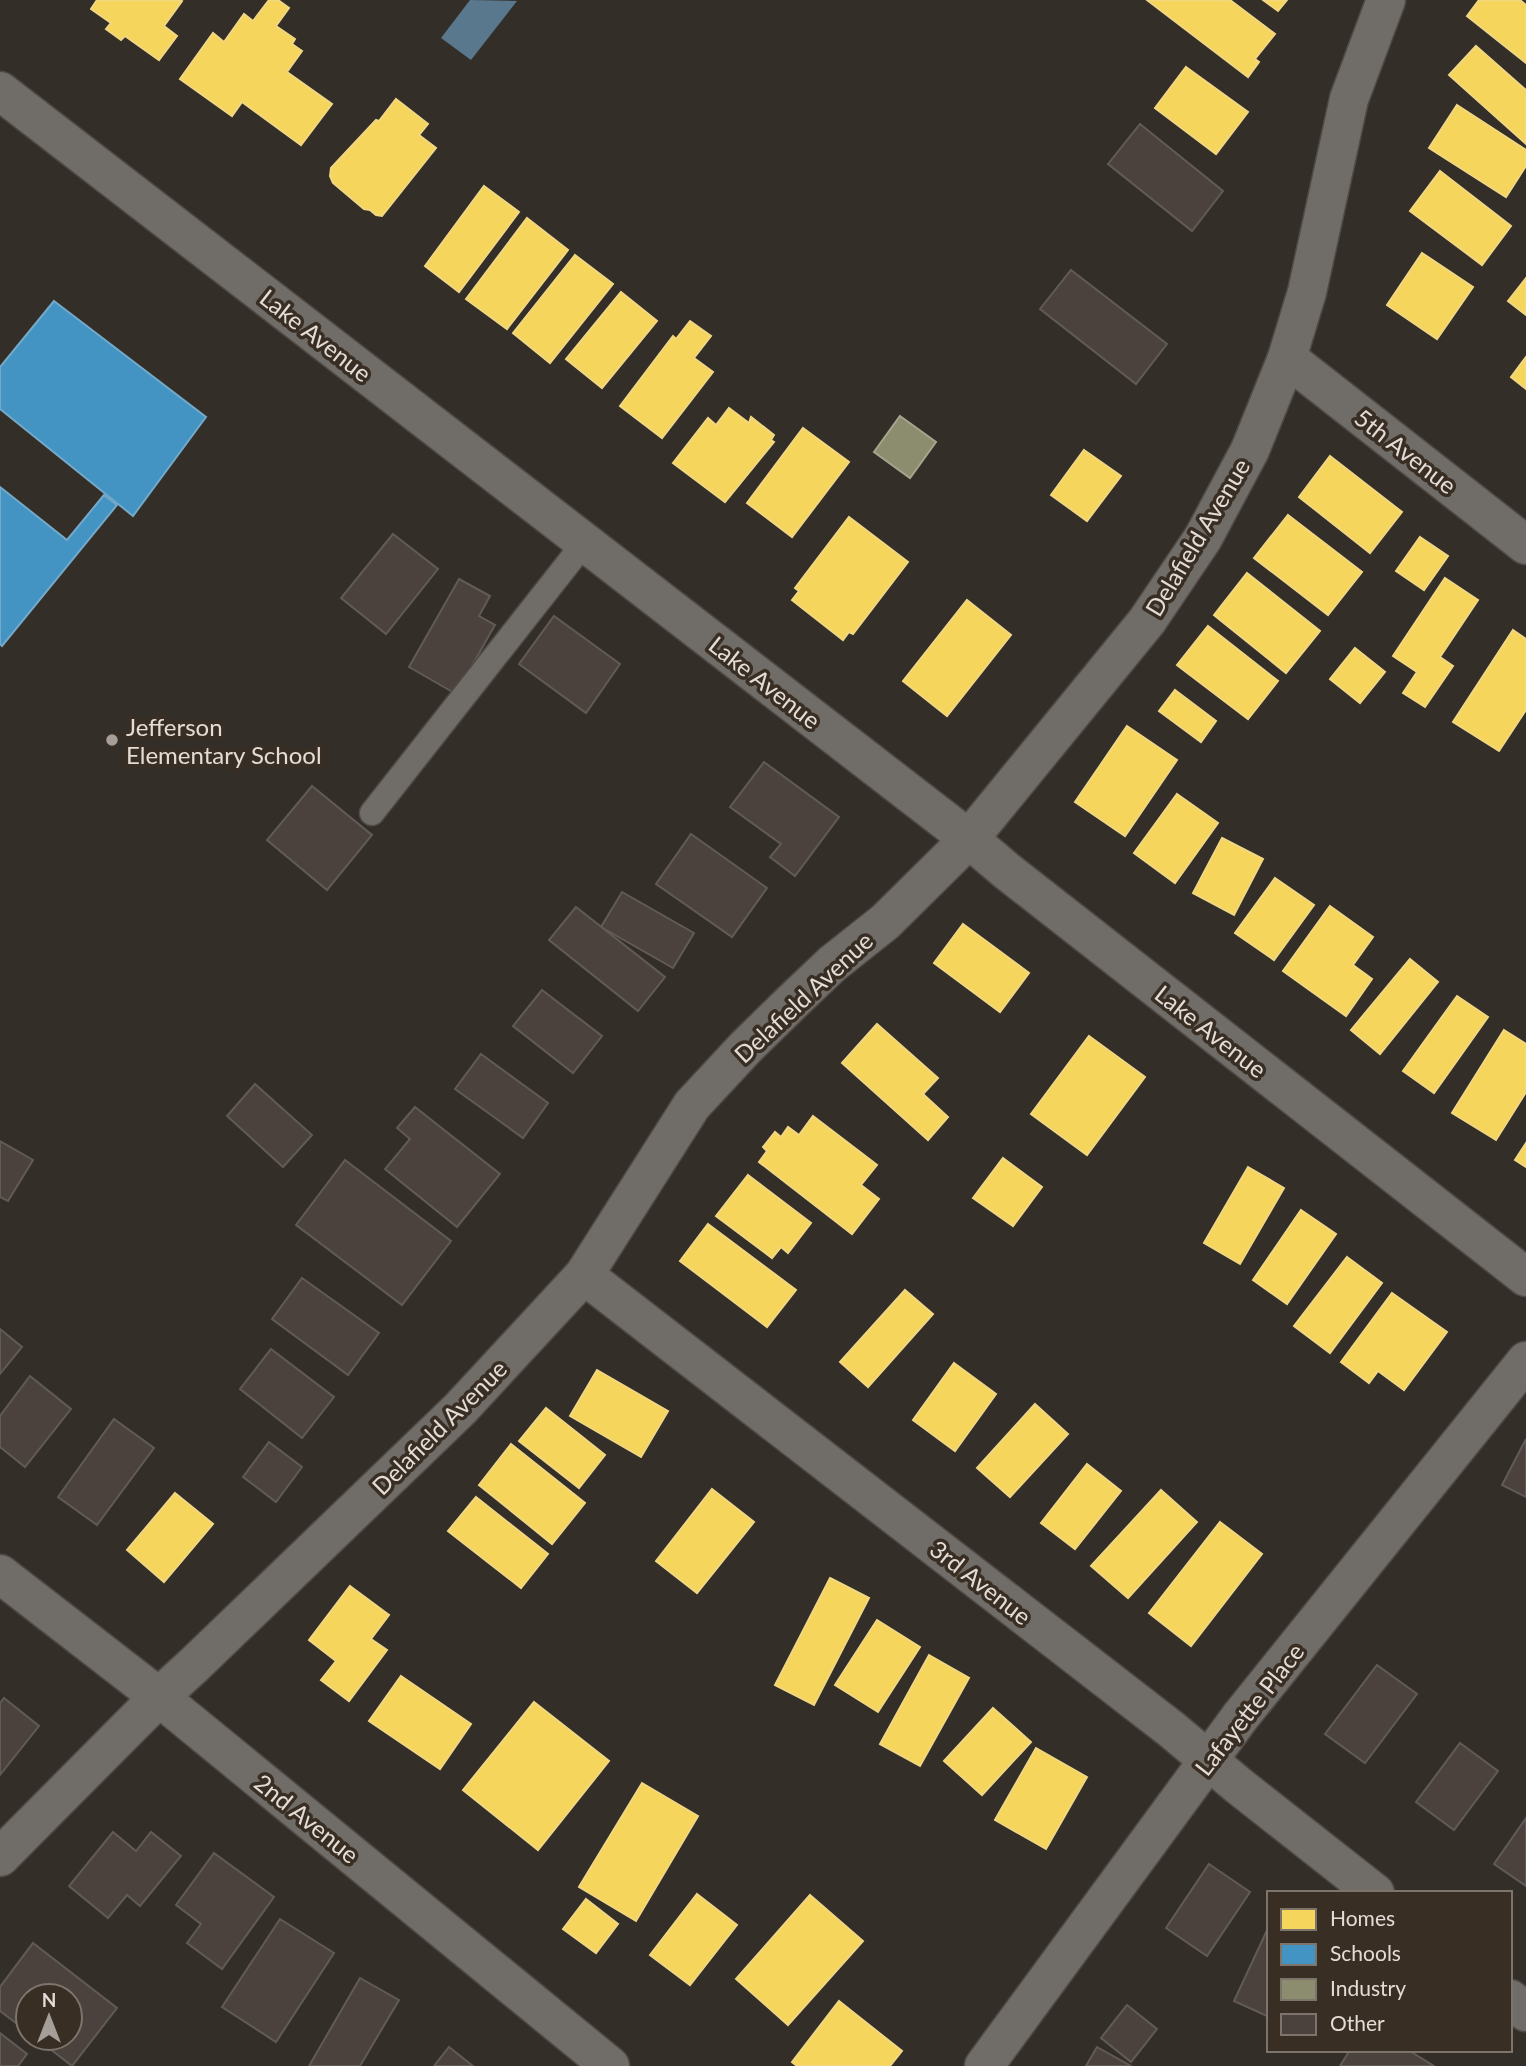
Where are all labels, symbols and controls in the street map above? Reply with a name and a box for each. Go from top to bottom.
street label: Lake Avenue [255,283,377,387]
street label: 5th Avenue [1350,402,1462,500]
street label: Delafield Avenue [1139,453,1255,621]
street label: Lake Avenue [704,630,826,734]
place label: Jefferson Elementary School [126,712,322,769]
marker: Jefferson Elementary School [104,732,120,748]
street label: Delafield Avenue [728,926,878,1068]
street label: Lake Avenue [1150,979,1272,1083]
street label: Delafield Avenue [366,1354,512,1500]
street label: 3rd Avenue [925,1534,1037,1630]
street label: Lafayette Place [1188,1637,1310,1781]
street label: 2nd Avenue [249,1767,365,1869]
legend [1267,1891,1512,2052]
text: Homes [1330,1905,1395,1930]
text: Schools [1330,1940,1401,1965]
text: Industry [1330,1975,1406,2000]
north arrow [14,1982,84,2052]
text: N [42,1988,56,2011]
text: Other [1330,2010,1385,2035]

